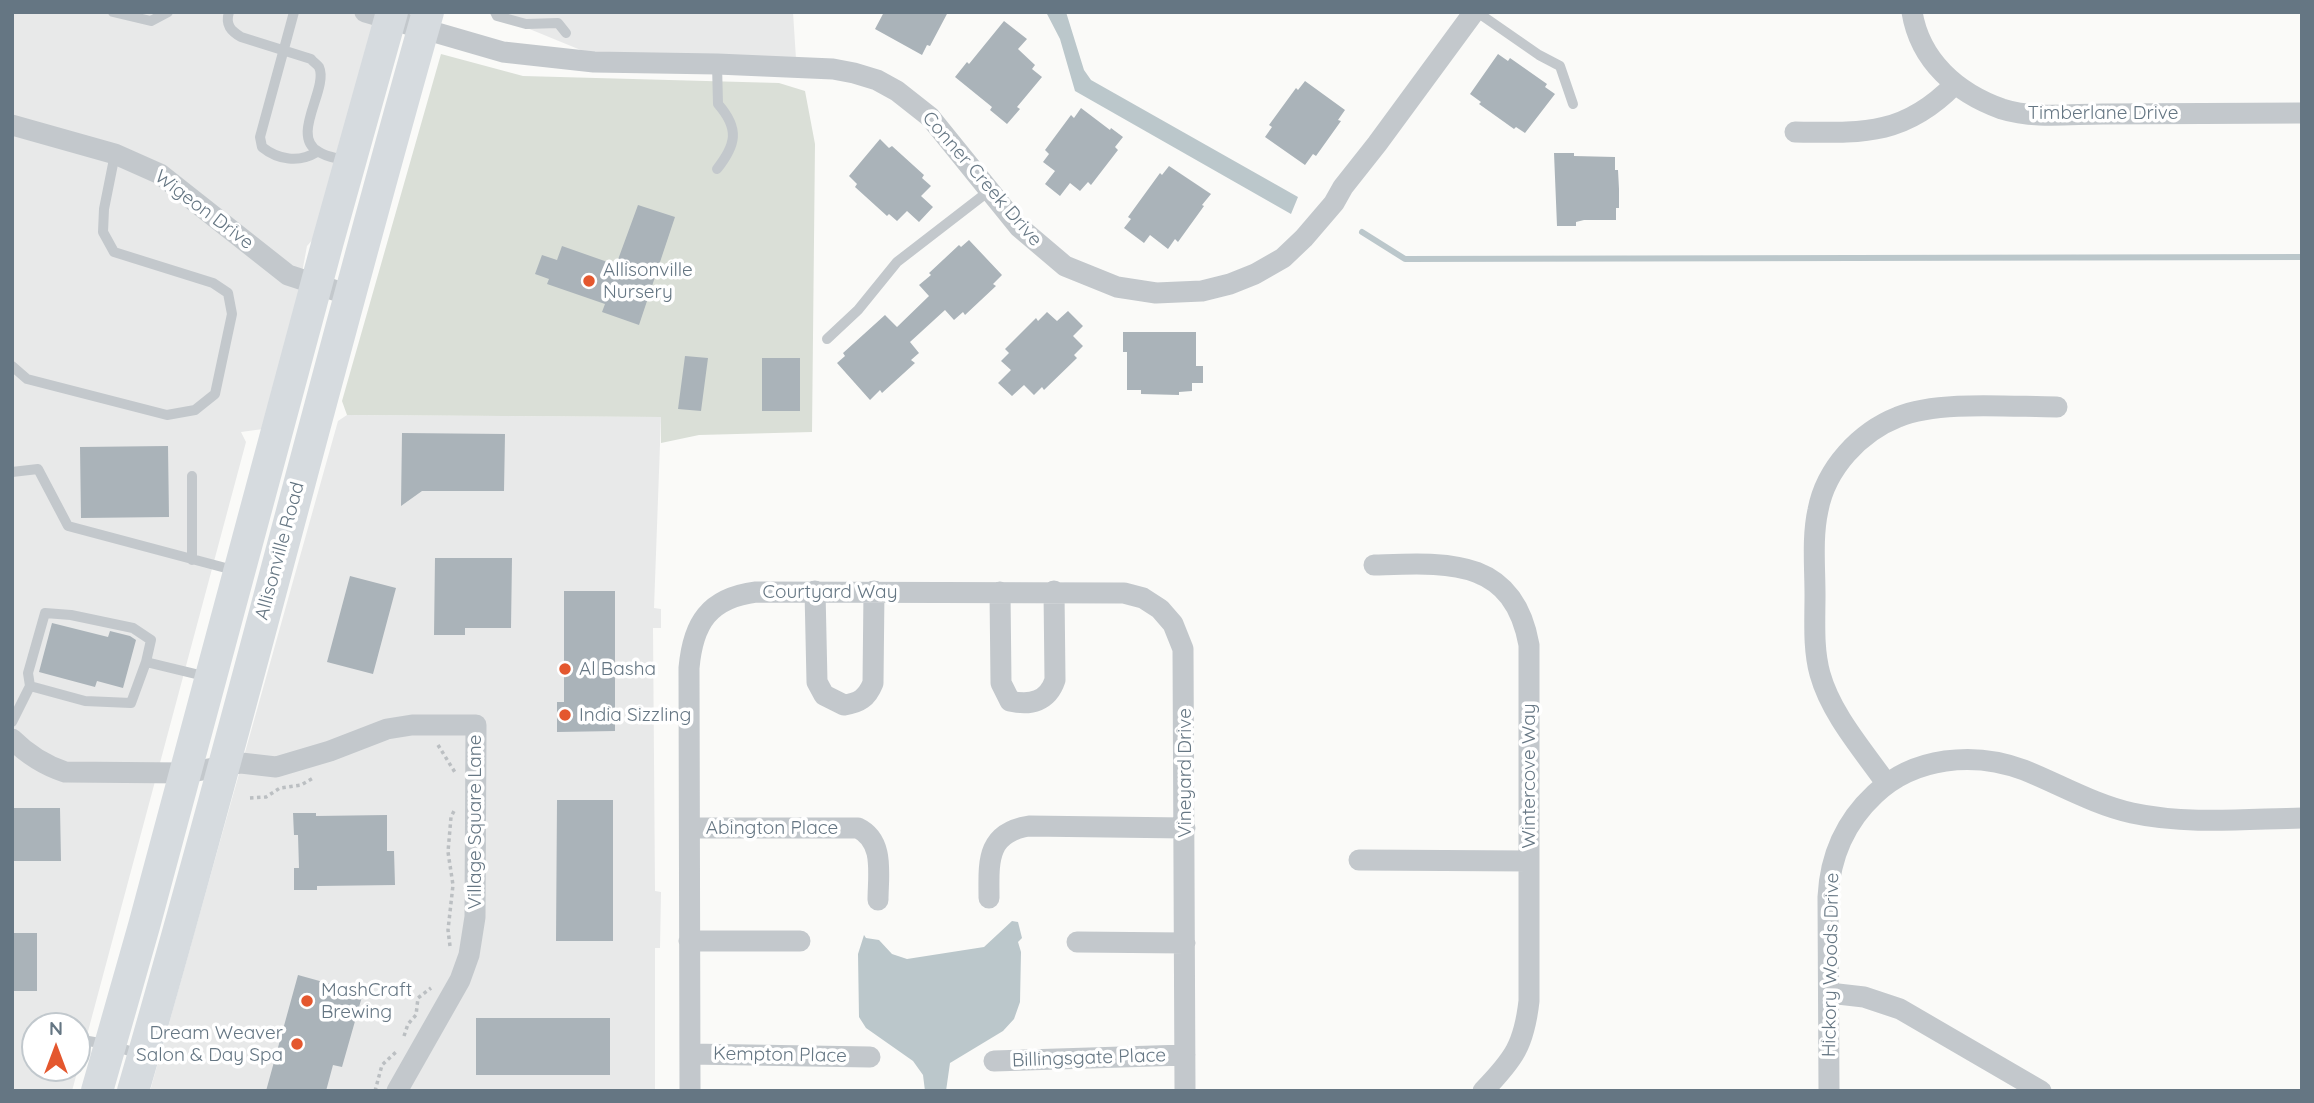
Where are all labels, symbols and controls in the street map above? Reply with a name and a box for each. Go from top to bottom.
street label: Timberlane Drive [2028,102,2178,124]
street label: Conner Creek Drive [917,107,1047,251]
street label: Wigeon Drive [150,165,258,255]
place label: Allisonville Nursery [603,259,693,303]
marker: Allisonville Nursery [581,273,597,289]
street label: Allisonville Road [251,479,309,623]
street label: Courtyard Way [763,581,897,603]
place label: Al Basha [579,658,656,680]
marker: Al Basha [557,661,573,677]
place label: India Sizzling [579,704,691,726]
street label: Wintercove Way [1518,704,1540,848]
marker: India Sizzling [557,707,573,723]
street label: Vineyard Drive [1174,708,1196,838]
street label: Village Square Lane [464,734,486,910]
street label: Abington Place [706,817,838,839]
street label: Hickory Woods Drive [1818,873,1844,1057]
place label: MashCraft Brewing [321,979,412,1023]
marker: MashCraft Brewing [299,993,315,1009]
north arrow [21,1012,91,1082]
text: N [49,1016,63,1040]
place label: Dream Weaver Salon & Day Spa [136,1022,283,1066]
marker: Dream Weaver Salon & Day Spa [289,1036,305,1052]
street label: Kempton Place [713,1042,847,1068]
street label: Billingsgate Place [1012,1044,1166,1072]

